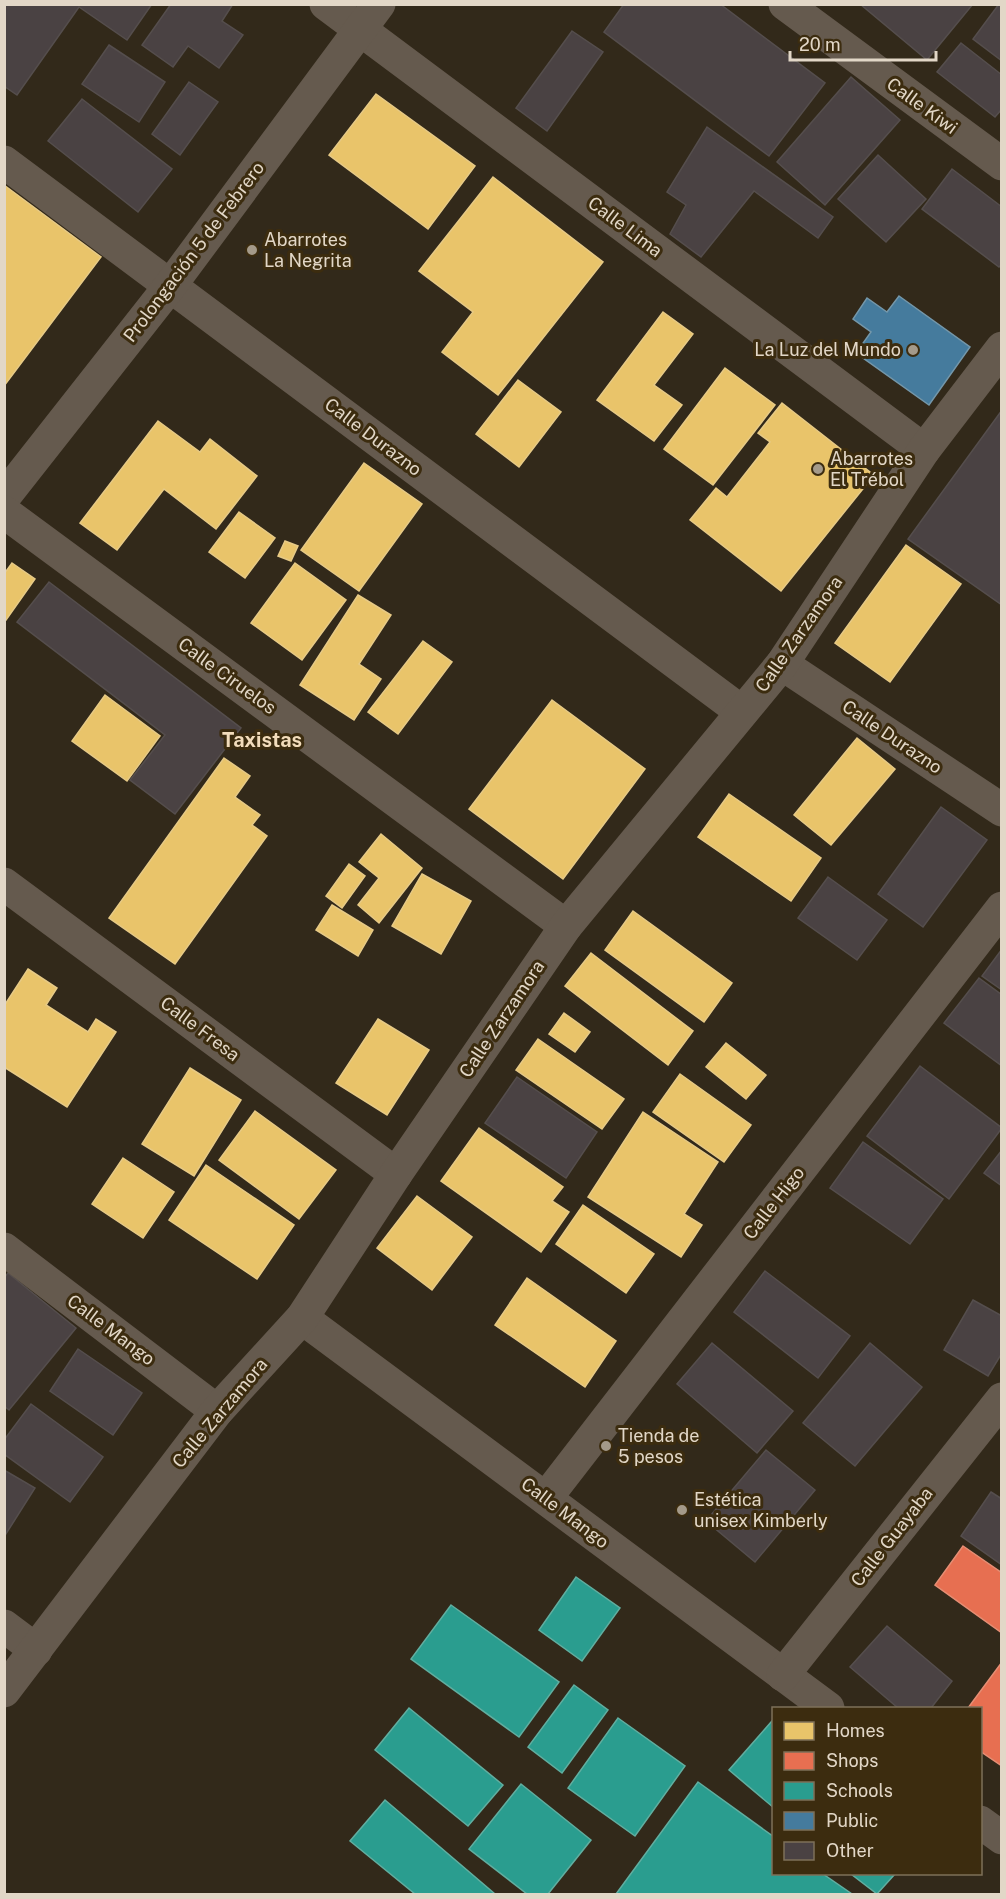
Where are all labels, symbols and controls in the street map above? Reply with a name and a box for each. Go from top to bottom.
scale bar [790,24,936,62]
text: 20 m [799,34,841,55]
street label: Calle Kiwi [883,73,962,138]
street label: Prolongación 5 de Febrero [119,157,268,346]
street label: Calle Lima [584,192,666,261]
place label: Abarrotes La Negrita [264,229,352,271]
marker: Abarrotes La Negrita [245,243,259,257]
place label: La Luz del Mundo [754,339,901,360]
marker: La Luz del Mundo [906,343,920,357]
street label: Calle Durazno [321,393,426,480]
place label: Abarrotes El Trébol [830,448,913,490]
marker: Abarrotes El Trébol [811,462,825,476]
street label: Calle Zarzamora [751,572,846,696]
street label: Calle Ciruelos [174,633,280,718]
street label: Calle Durazno [838,696,946,778]
district label: Taxistas [222,728,302,752]
street label: Calle Zarzamora [455,956,548,1081]
street label: Calle Fresa [157,992,244,1065]
street label: Calle Higo [739,1162,808,1243]
street label: Calle Mango [63,1290,159,1369]
street label: Calle Zarzamora [168,1354,272,1472]
place label: Tienda de 5 pesos [618,1425,699,1467]
marker: Tienda de 5 pesos [599,1439,613,1453]
street label: Calle Mango [517,1473,613,1552]
street label: Calle Guayaba [846,1483,937,1590]
place label: Estética unisex Kimberly [694,1489,828,1531]
marker: Estética unisex Kimberly [675,1503,689,1517]
legend [772,1707,982,1875]
text: Homes [826,1720,885,1741]
text: Shops [826,1750,878,1771]
text: Schools [826,1780,893,1801]
text: Public [826,1810,878,1831]
text: Other [826,1840,874,1861]

